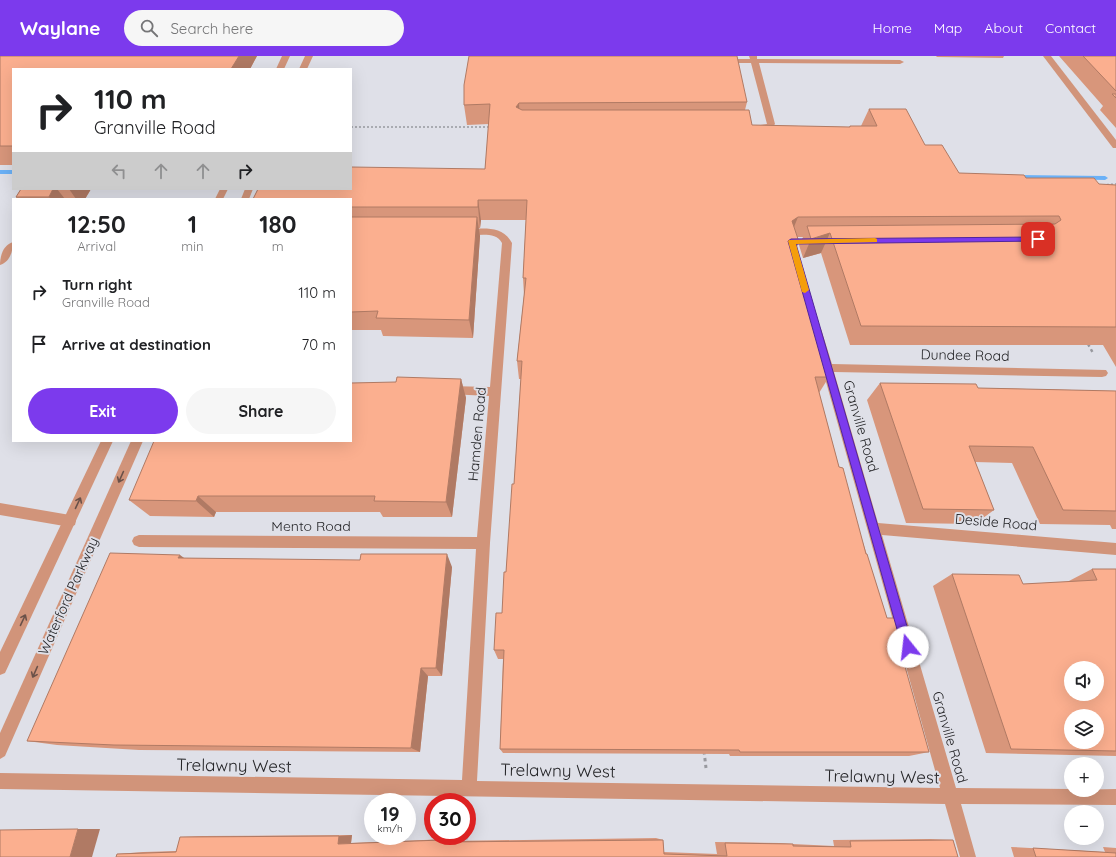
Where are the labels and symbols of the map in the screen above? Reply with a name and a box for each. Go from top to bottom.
pin [1021,222,1055,256]
street label: Dundee Road [920,345,1010,365]
street label: Granville Road [839,378,883,474]
street label: Hamden Road [464,386,490,482]
one-way arrow [117,470,124,482]
one-way arrow [75,497,82,509]
street label: Deside Road [954,509,1038,535]
street label: Mento Road [271,517,351,535]
street label: Waterford Parkway [34,534,102,658]
one-way arrow [20,615,27,627]
position arrow [887,626,929,668]
one-way arrow [31,666,38,678]
street label: Granville Road [928,689,972,785]
street label: Trelawny West [176,753,292,777]
street label: Trelawny West [500,758,616,782]
street label: Trelawny West [824,764,940,788]
speed limit sign: 30 [424,793,476,845]

